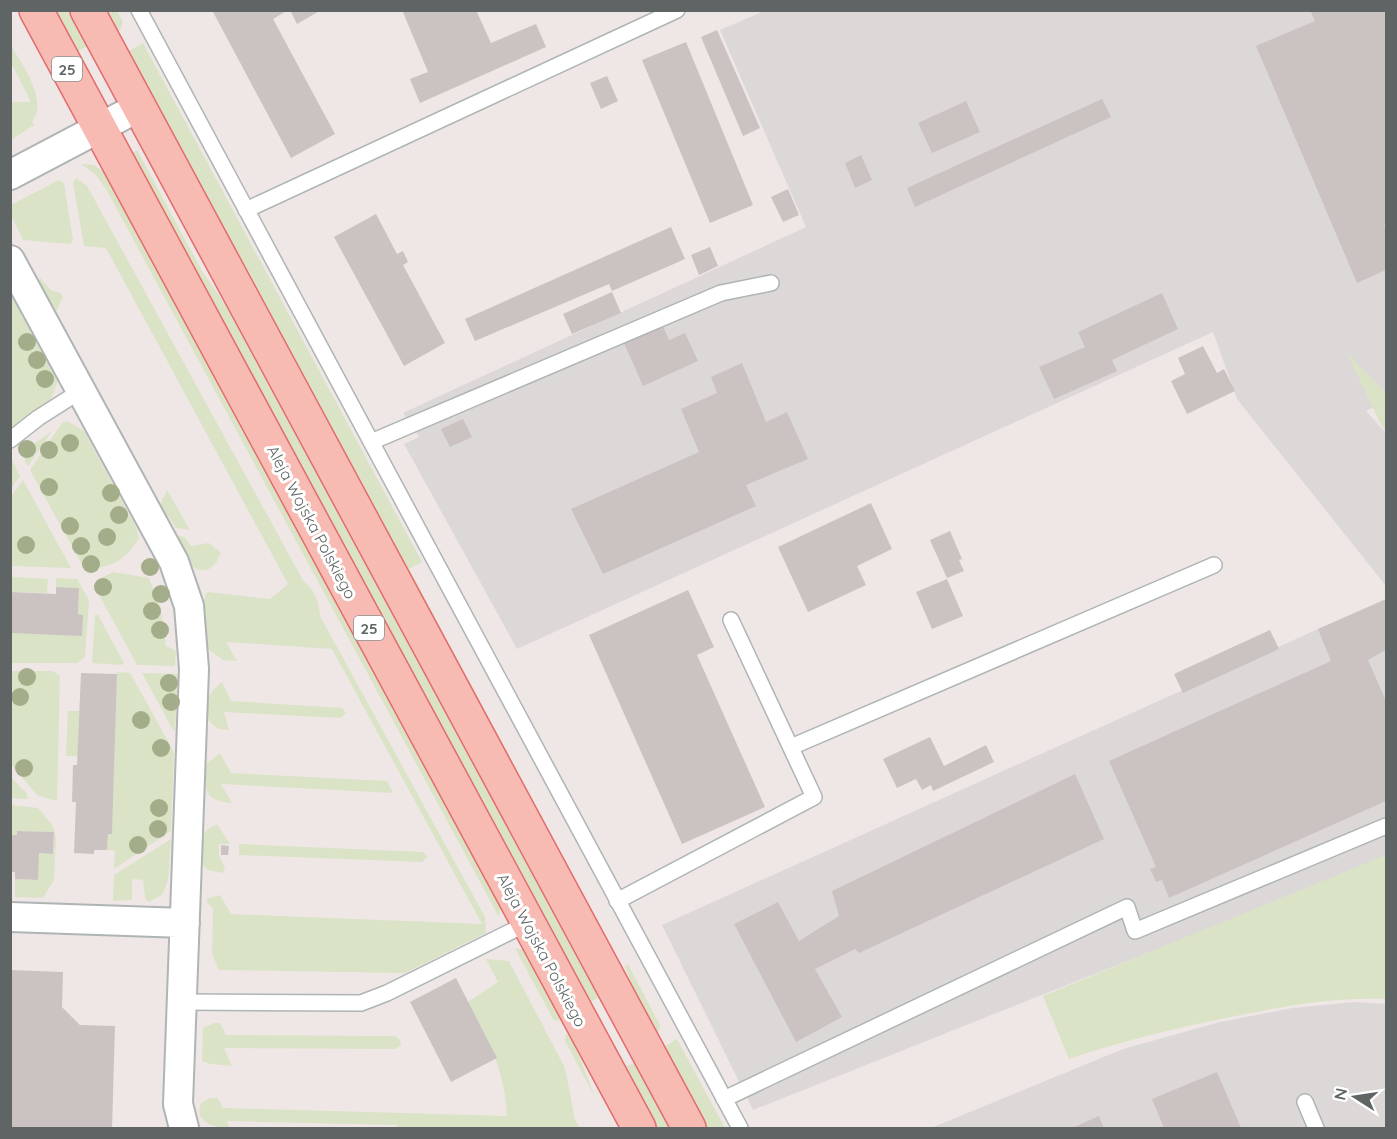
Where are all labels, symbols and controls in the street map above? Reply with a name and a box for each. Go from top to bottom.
road number: 25 [52,57,82,81]
street label: Aleja Wojska Polskiego [263,442,361,602]
road number: 25 [354,616,384,640]
street label: Aleja Wojska Polskiego [493,870,591,1030]
north arrow [1325,1067,1385,1127]
text: N [1329,1086,1351,1102]

